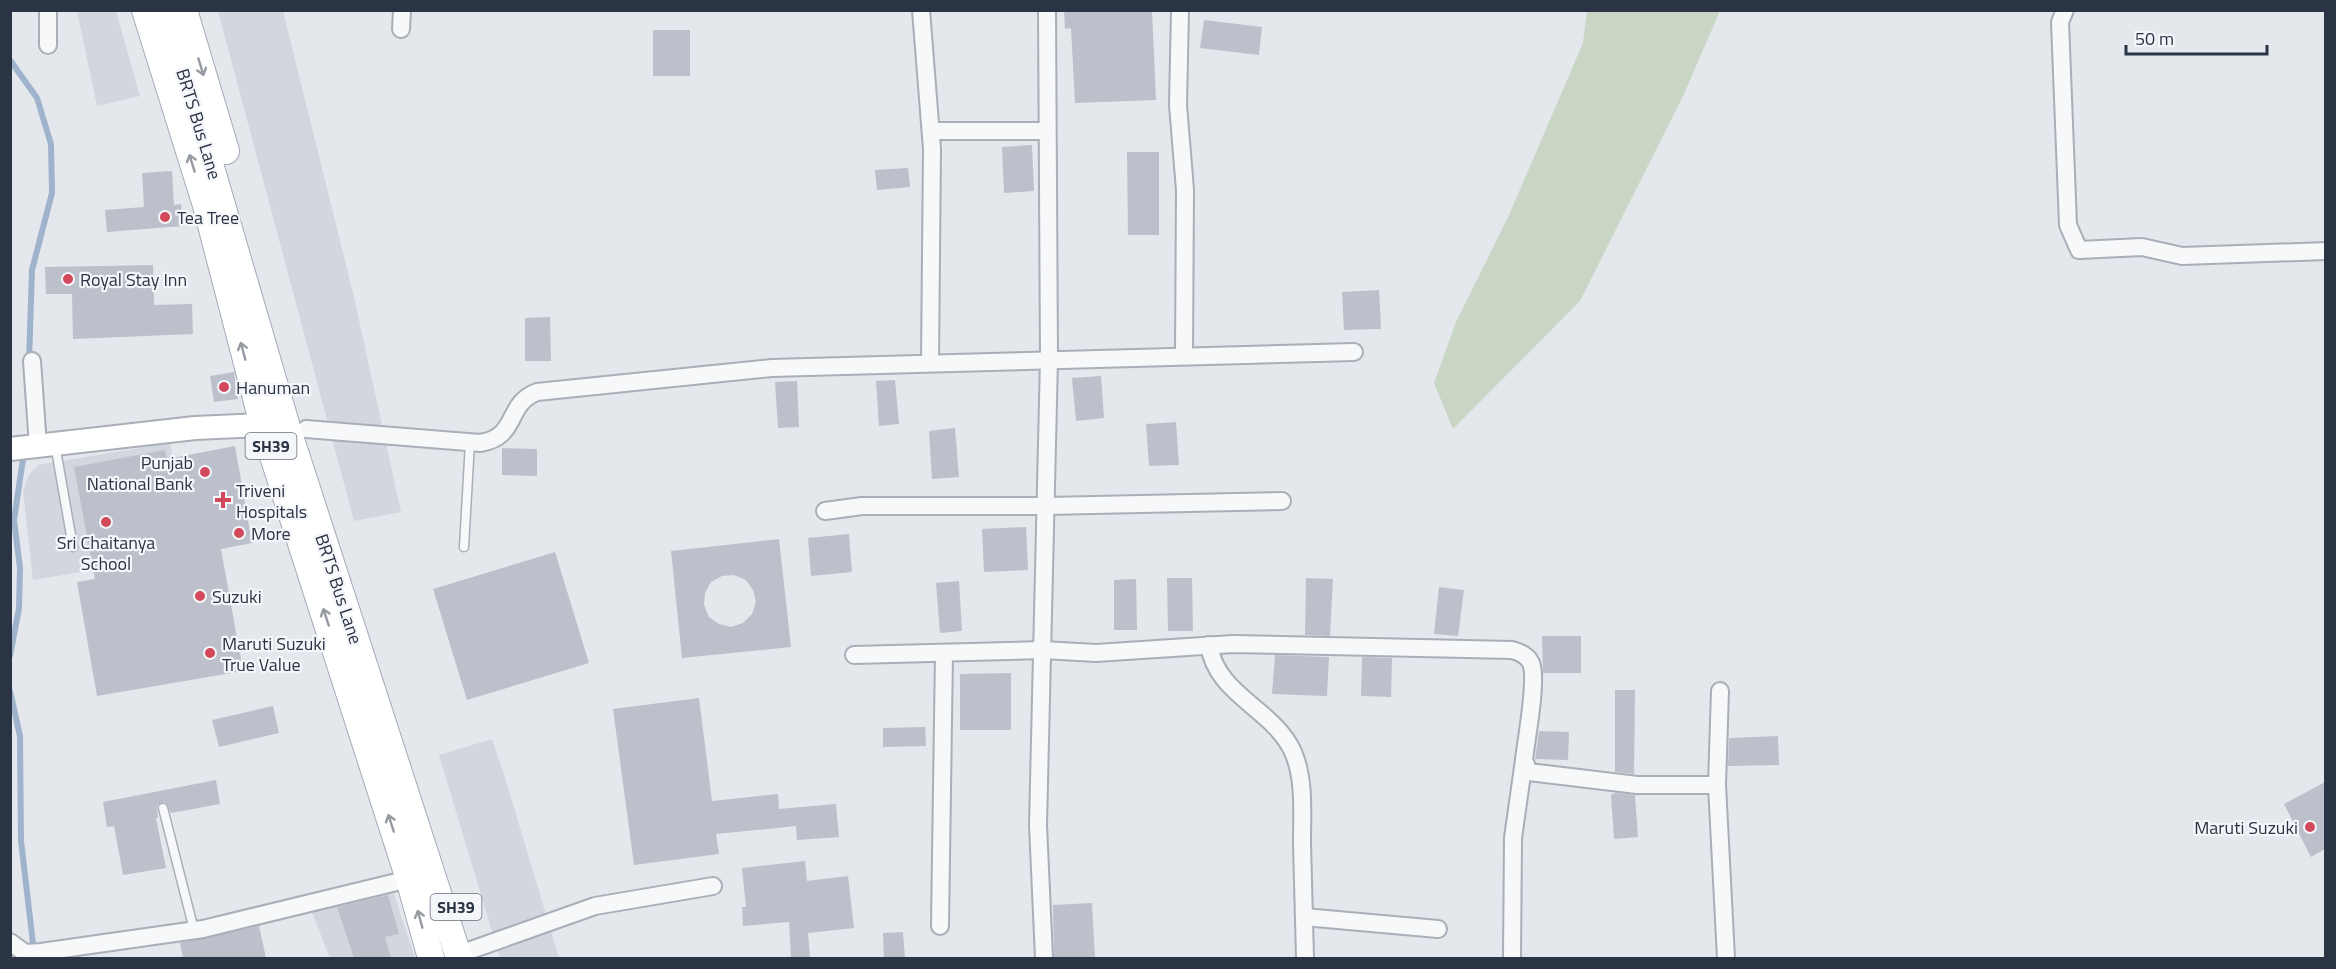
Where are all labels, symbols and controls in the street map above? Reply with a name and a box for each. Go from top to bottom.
scale bar [2126,18,2267,56]
text: 50 m [2135,25,2174,52]
one-way arrow [196,57,207,76]
street label: BRTS Bus Lane [169,65,229,183]
one-way arrow [186,154,197,173]
place label: Tea Tree [177,204,239,231]
marker: Tea Tree [158,210,172,224]
place label: Royal Stay Inn [80,266,187,293]
marker: Royal Stay Inn [61,272,75,286]
one-way arrow [237,342,249,361]
place label: Hanuman [236,374,310,401]
marker: Hanuman [217,380,231,394]
road number: SH39 [246,433,296,459]
place label: Punjab National Bank [87,449,193,497]
marker: Punjab National Bank [198,465,212,479]
place label: Triveni Hospitals [236,477,307,525]
marker: Triveni Hospitals [214,491,232,509]
marker: Sri Chaitanya School [99,515,113,529]
place label: More [251,520,291,547]
marker: More [232,526,246,540]
place label: Sri Chaitanya School [57,529,155,577]
street label: BRTS Bus Lane [308,530,370,648]
place label: Suzuki [212,583,262,610]
marker: Suzuki [193,589,207,603]
one-way arrow [319,608,330,627]
place label: Maruti Suzuki True Value [222,630,326,678]
marker: Maruti Suzuki True Value [203,646,217,660]
one-way arrow [385,814,396,833]
place label: Maruti Suzuki [2194,814,2298,841]
marker: Maruti Suzuki [2303,820,2317,834]
road number: SH39 [430,894,482,920]
one-way arrow [413,910,425,929]

